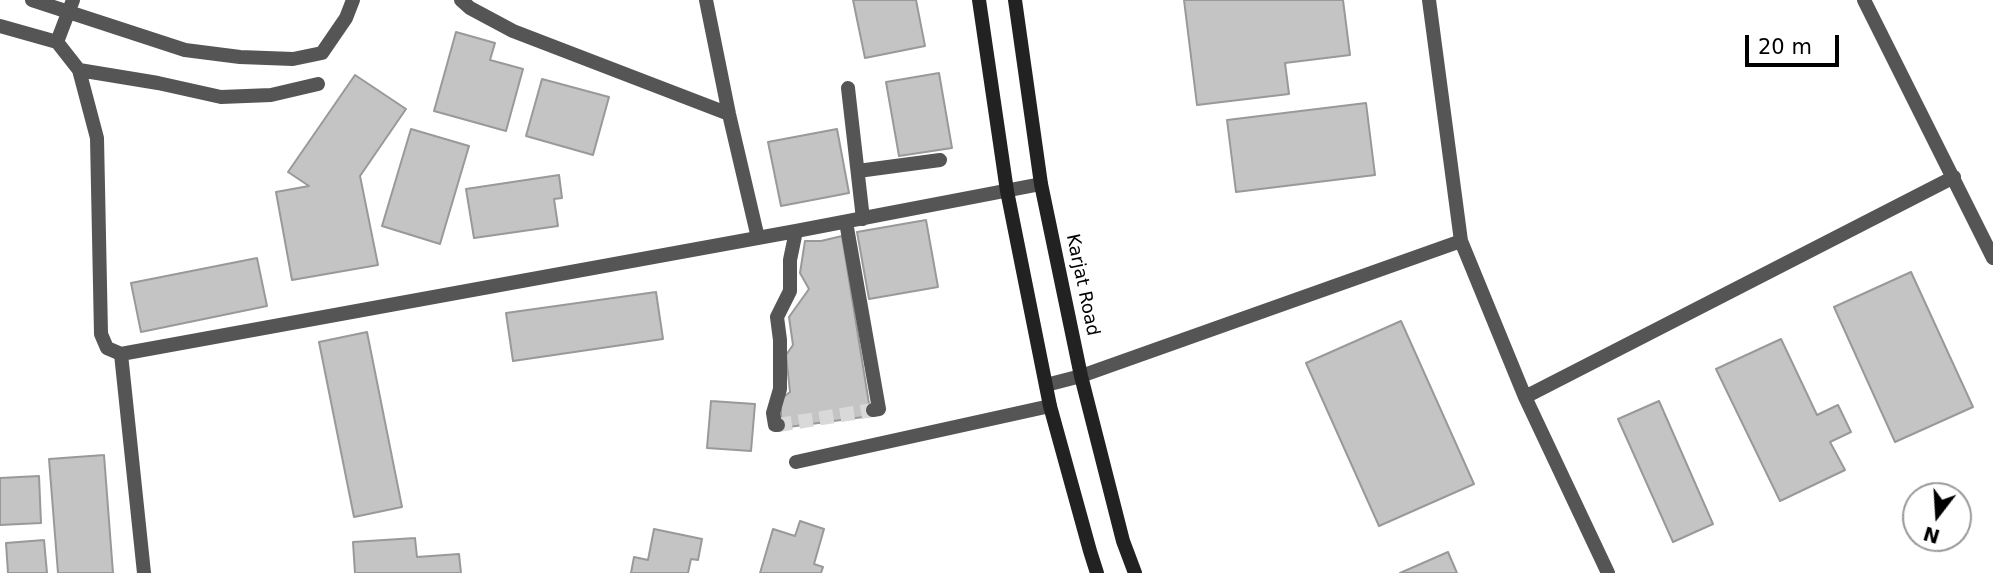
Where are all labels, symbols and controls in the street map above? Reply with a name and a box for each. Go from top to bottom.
scale bar [1748,21,1842,65]
text: 20 m [1758,35,1812,59]
street label: Karjat Road [1061,232,1103,338]
north arrow [1902,482,1972,552]
text: N [1921,522,1942,548]

